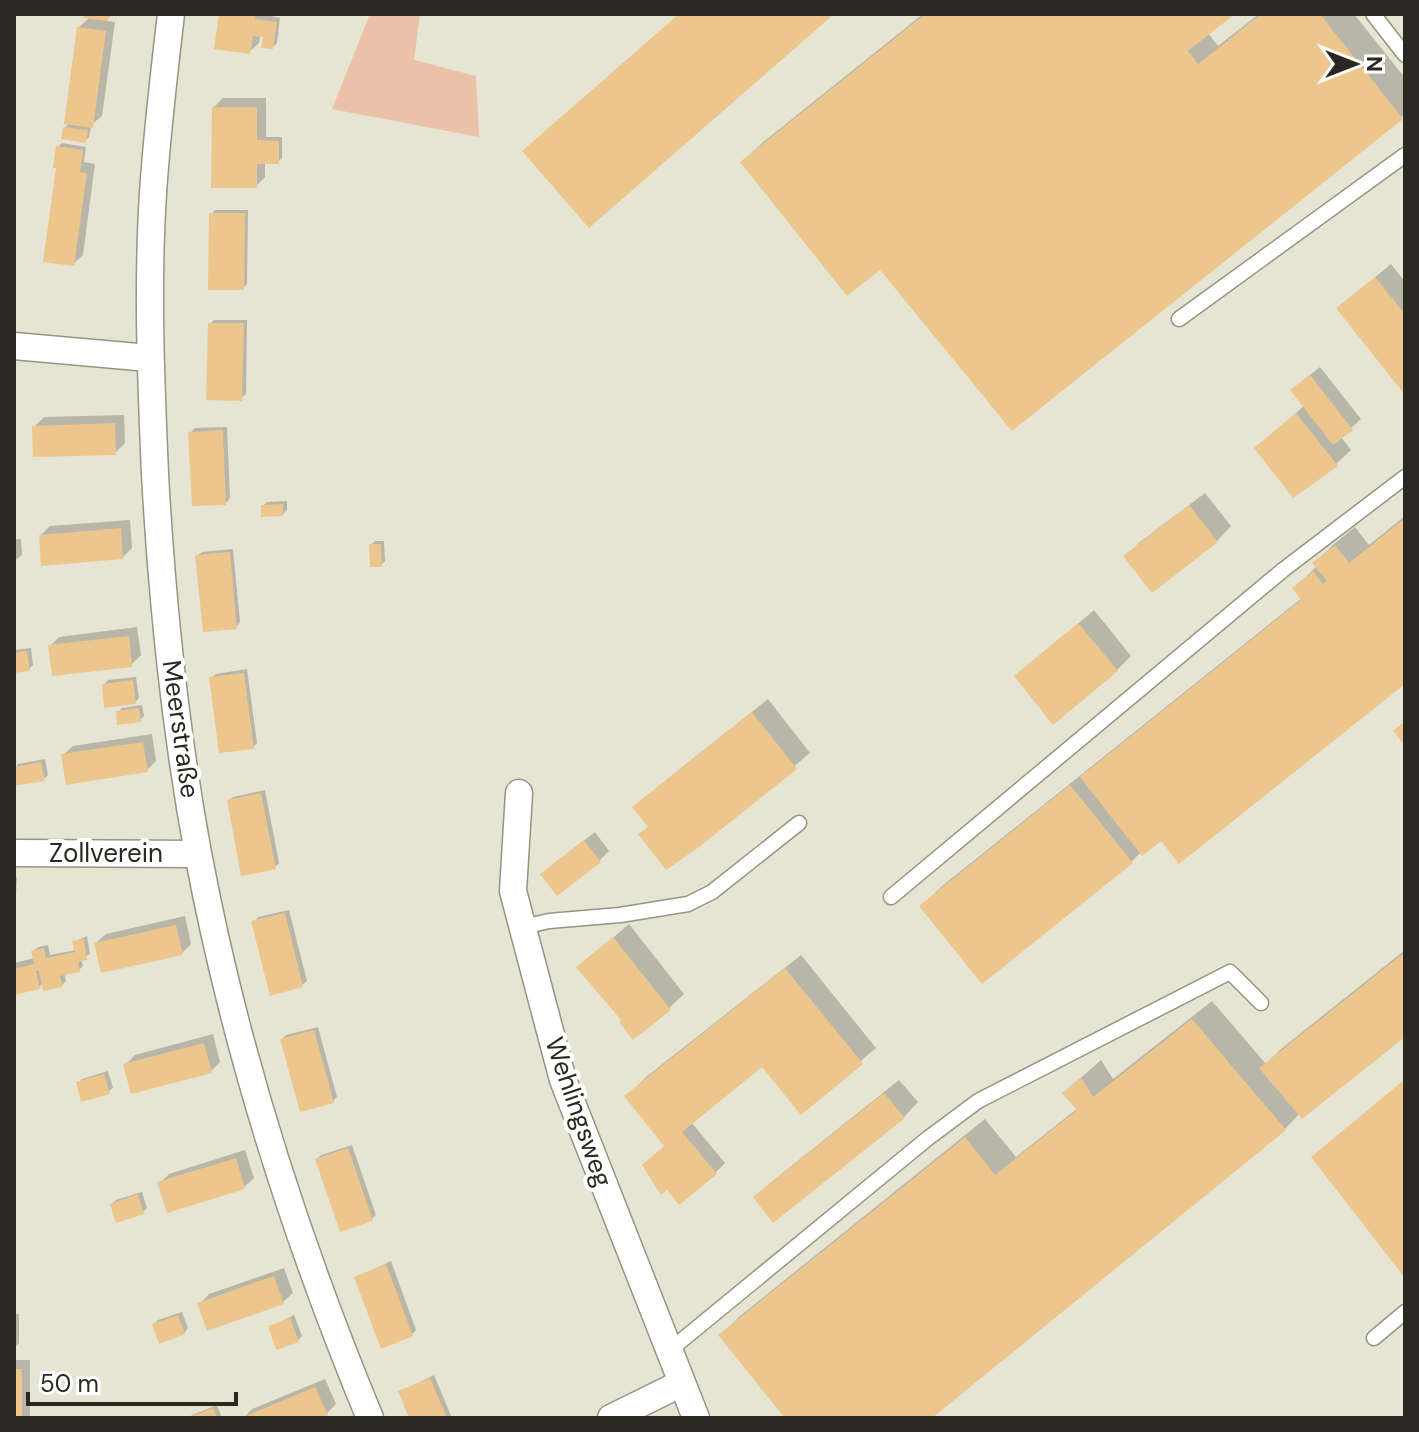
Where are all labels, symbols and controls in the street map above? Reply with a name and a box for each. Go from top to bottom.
north arrow [1315,24,1395,104]
text: N [1360,56,1389,72]
street label: Meerstraße [154,658,208,800]
street label: Zollverein [49,836,163,870]
street label: Wehlingsweg [538,1033,620,1191]
scale bar [28,1356,236,1406]
text: 50 m [40,1368,99,1399]

